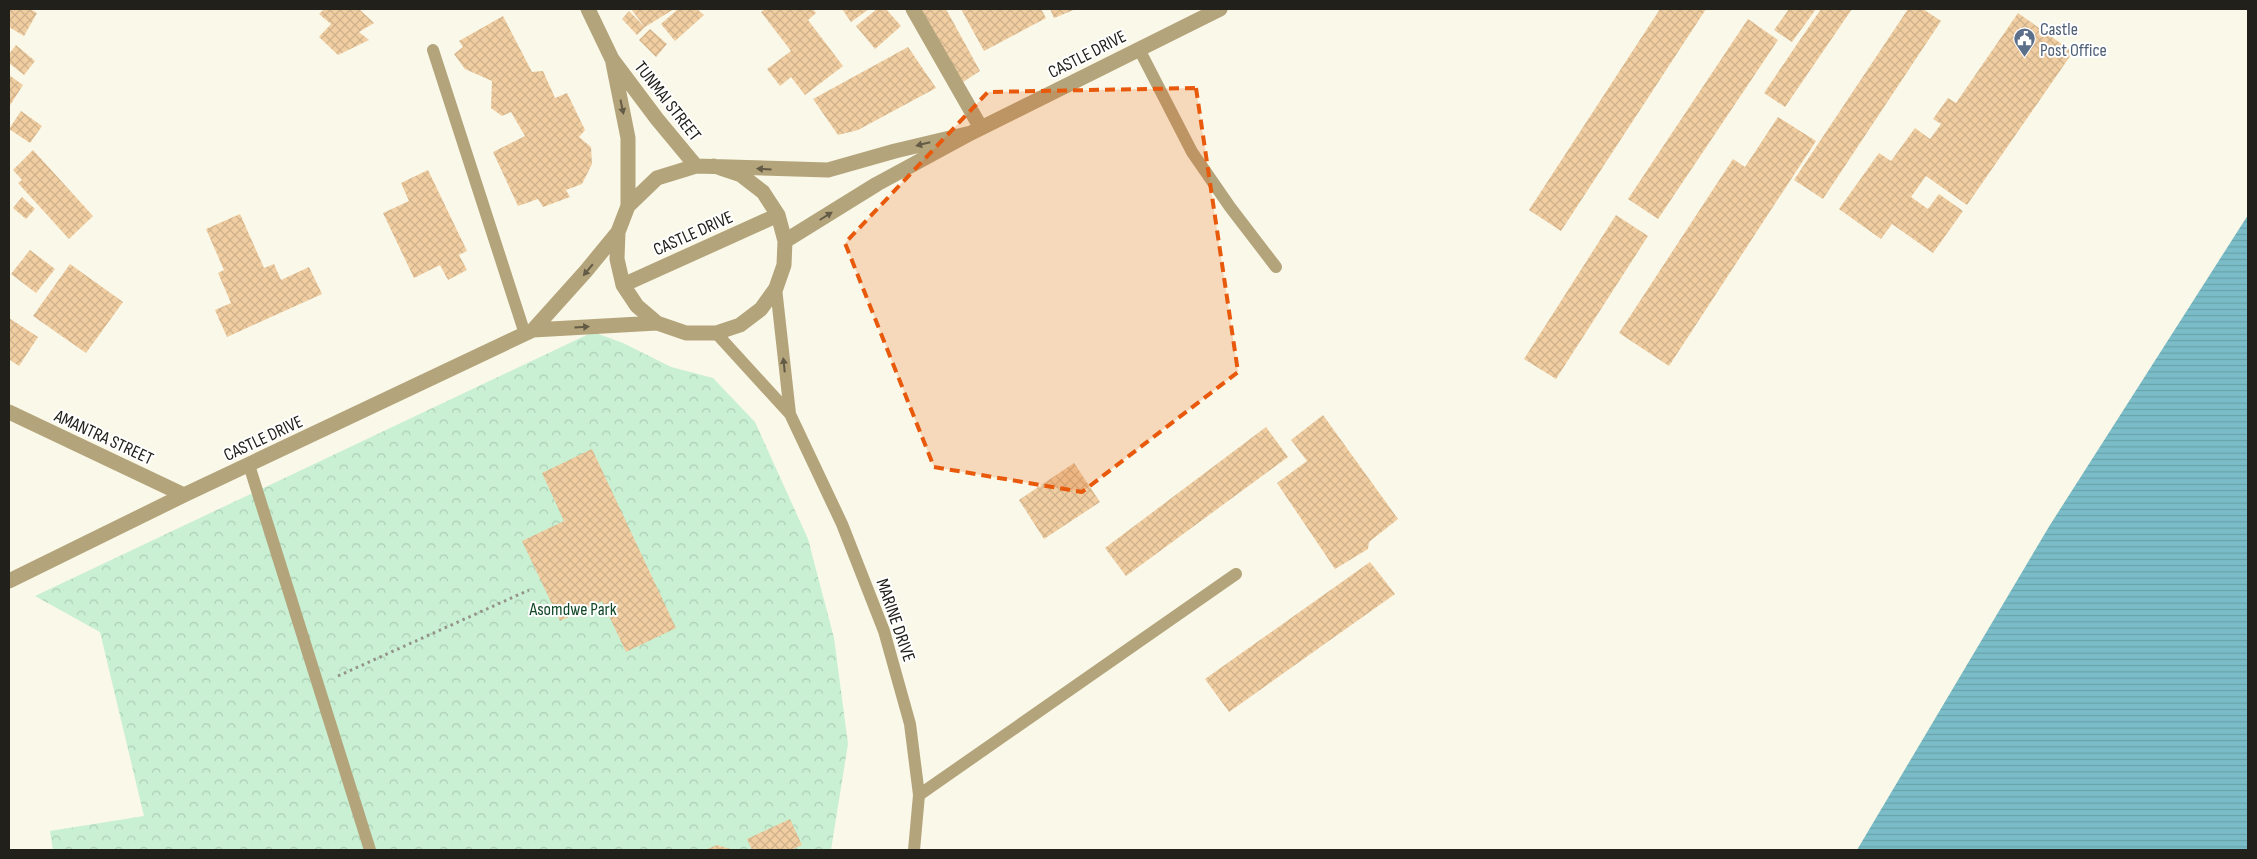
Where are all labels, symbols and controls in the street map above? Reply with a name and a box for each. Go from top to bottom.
place label: Castle Post Office [2040,19,2107,61]
street label: CASTLE DRIVE [1045,26,1130,83]
public building icon: Castle Post Office [2012,27,2036,58]
street label: TUNMAI STREET [630,57,705,145]
one-way arrow [618,99,626,114]
one-way arrow [916,140,931,148]
one-way arrow [756,165,772,173]
street label: CASTLE DRIVE [650,207,736,260]
one-way arrow [820,211,833,220]
one-way arrow [582,263,593,276]
one-way arrow [574,323,590,331]
one-way arrow [780,357,788,373]
street label: AMANTRA STREET [50,405,157,470]
street label: CASTLE DRIVE [220,411,306,466]
street label: MARINE DRIVE [872,576,919,664]
park label: Asomdwe Park [528,599,617,620]

